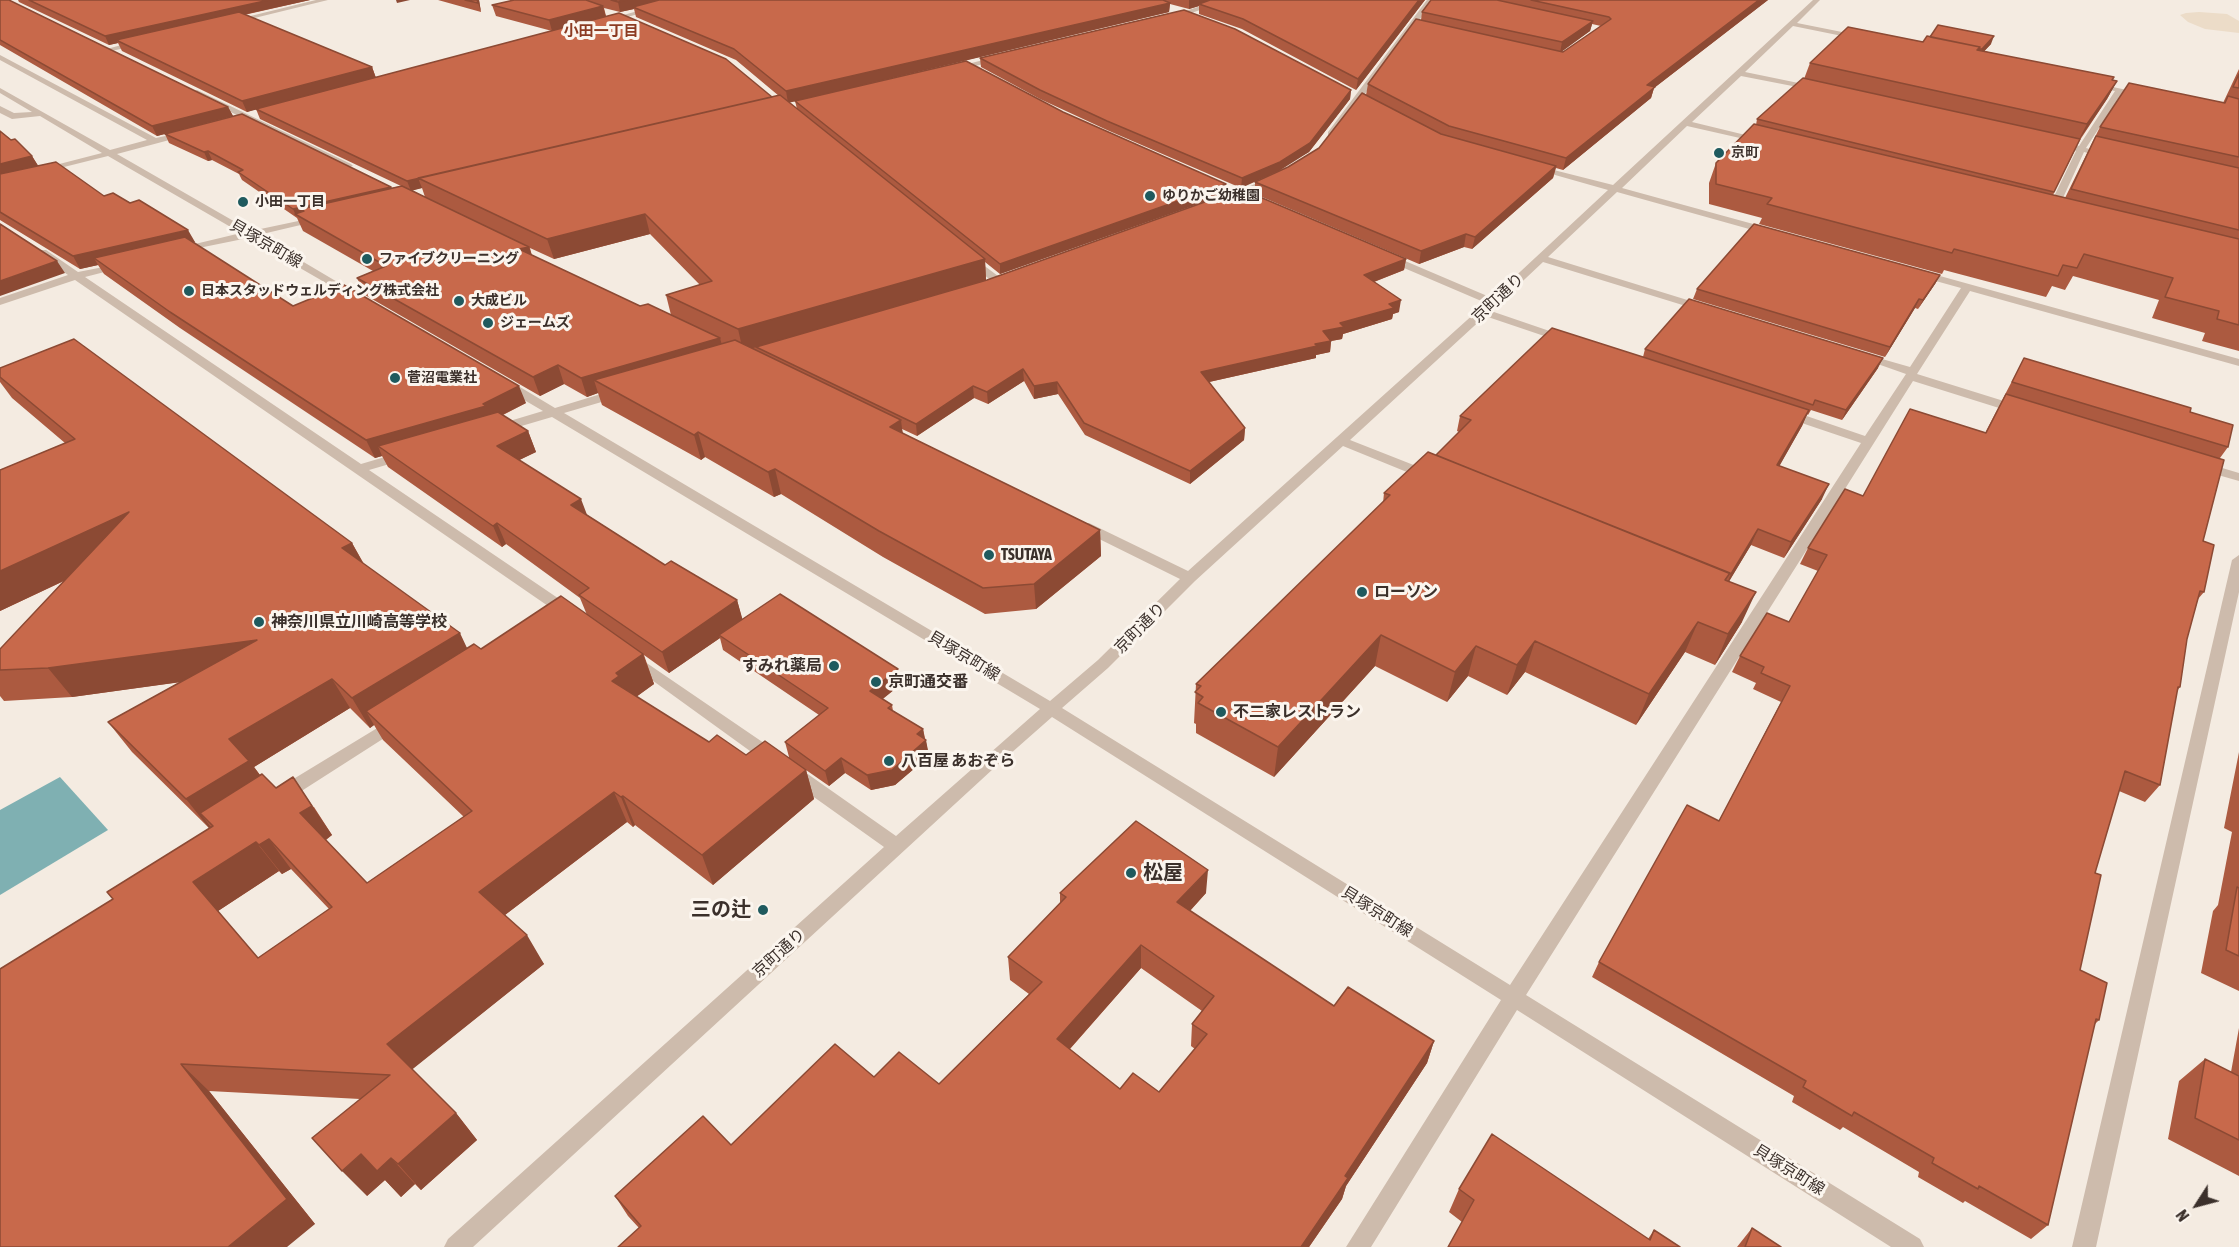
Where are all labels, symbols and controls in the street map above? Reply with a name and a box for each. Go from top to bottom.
district label: 小田一丁目 [564,22,638,40]
place label: 京町 [1731,145,1759,161]
marker: 京町 [1712,146,1726,160]
place label: ゆりかご幼稚園 [1162,188,1260,204]
marker: ゆりかご幼稚園 [1143,189,1157,203]
place label: 小田一丁目 [255,194,325,210]
marker: 小田一丁目 [236,195,250,209]
street label: 貝塚京町線 [227,216,305,272]
place label: ファイブクリーニング [379,251,519,267]
marker: ファイブクリーニング [360,252,374,266]
street label: 京町通り [1468,269,1528,327]
place label: 日本スタッドウェルディング株式会社 [201,283,439,299]
marker: 日本スタッドウェルディング株式会社 [182,284,196,298]
place label: 大成ビル [471,293,527,309]
marker: 大成ビル [452,294,466,308]
place label: ジェームズ [500,315,570,331]
marker: ジェームズ [481,316,495,330]
place label: 菅沼電業社 [407,370,477,386]
marker: 菅沼電業社 [388,371,402,385]
place label: TSUTAYA [1001,545,1052,565]
marker: TSUTAYA [982,548,996,562]
place label: ローソン [1374,582,1438,602]
marker: ローソン [1355,585,1369,599]
street label: 京町通り [1111,599,1169,657]
place label: 神奈川県立川崎高等学校 [271,612,447,632]
marker: 神奈川県立川崎高等学校 [252,615,266,629]
street label: 貝塚京町線 [925,627,1003,685]
place label: すみれ薬局 [742,656,822,676]
marker: すみれ薬局 [827,659,841,673]
place label: 京町通交番 [888,672,968,692]
marker: 京町通交番 [869,675,883,689]
place label: 不二家レストラン [1233,702,1361,722]
marker: 不二家レストラン [1214,705,1228,719]
place label: 八百屋 あおぞら [901,751,1015,771]
marker: 八百屋 あおぞら [882,754,896,768]
place label: 松屋 [1143,861,1183,885]
marker: 松屋 [1124,866,1138,880]
street label: 貝塚京町線 [1338,883,1416,941]
place label: 三の辻 [691,898,751,922]
marker: 三の辻 [756,903,770,917]
street label: 京町通り [749,924,809,982]
street label: 貝塚京町線 [1750,1141,1828,1199]
north arrow [2167,1175,2227,1235]
text: N [2172,1206,2193,1225]

